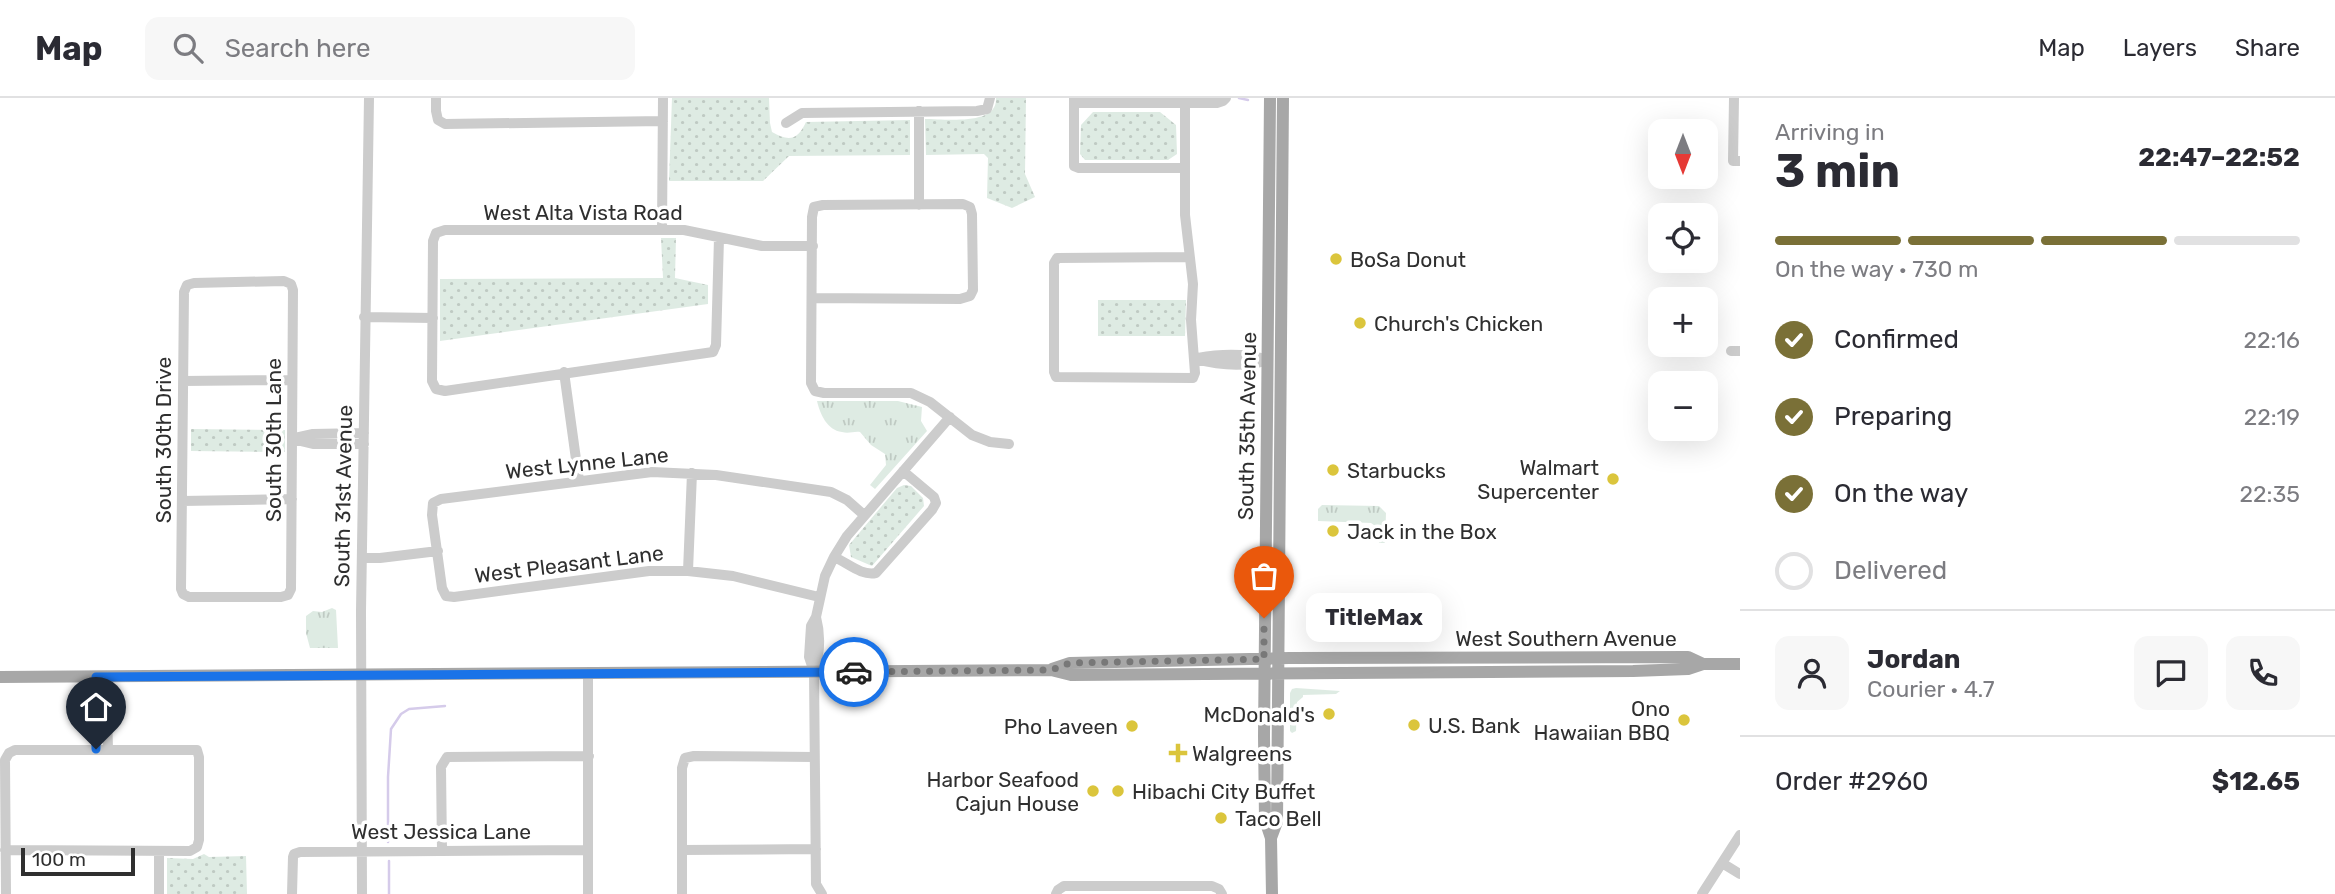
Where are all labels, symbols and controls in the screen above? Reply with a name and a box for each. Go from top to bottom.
search box [145,17,635,80]
text: Map [35,29,103,68]
icon: search [169,29,207,67]
text: Search here [225,33,370,64]
text: Map [2038,34,2085,62]
text: Layers [2123,34,2197,62]
text: Share [2235,34,2300,62]
text: Arriving in [1775,118,1885,146]
north arrow [1648,119,1718,189]
map controls [1648,119,1718,441]
text: 22:47–22:52 [2138,142,2300,173]
text: 3 min [1775,144,1900,199]
street label: West Alta Vista Road [483,200,683,225]
button: locate [1648,203,1718,273]
place label: BoSa Donut [1350,247,1466,272]
marker: BoSa Donut [1328,251,1344,267]
text: On the way · 730 m [1775,255,1978,283]
button: + [1648,287,1718,357]
place label: Church's Chicken [1374,311,1543,336]
marker: Church's Chicken [1352,315,1368,331]
icon: check [1775,321,1813,359]
text: Confirmed [1834,324,1959,355]
text: 22:16 [2243,326,2300,354]
street label: South 35th Avenue [1233,332,1261,520]
street label: South 30th Drive [151,357,176,523]
street label: South 30th Lane [261,358,286,522]
button: − [1648,371,1718,441]
icon: check [1775,398,1813,436]
text: Preparing [1834,401,1952,432]
text: 22:19 [2244,403,2300,431]
street label: South 31st Avenue [329,405,357,587]
street label: West Lynne Lane [504,442,670,484]
place label: Walmart Supercenter [1477,455,1599,504]
place label: Starbucks [1347,458,1446,483]
marker: Starbucks [1325,462,1341,478]
marker: Walmart Supercenter [1605,471,1621,487]
icon: check [1775,475,1813,513]
text: On the way [1834,478,1968,509]
text: 22:35 [2240,480,2300,508]
place label: Jack in the Box [1347,519,1497,544]
marker: Jack in the Box [1325,523,1341,539]
street label: West Pleasant Lane [473,540,665,588]
pin [1234,546,1294,618]
text: Delivered [1834,555,1947,586]
icon: bag [1245,557,1283,595]
callout: TitleMax [1306,594,1442,642]
text: TitleMax [1325,603,1423,631]
street label: West Southern Avenue [1455,626,1677,651]
button: person [1775,636,1849,710]
button: chat [2134,636,2208,710]
button: phone [2226,636,2300,710]
courier [819,637,889,707]
text: Jordan [1867,644,1960,675]
icon: car [835,653,873,691]
text: Courier · 4.7 [1867,675,1994,703]
pin [66,677,126,749]
icon: home [77,688,115,726]
place label: Ono Hawaiian BBQ [1533,696,1670,745]
place label: McDonald's [1203,702,1315,727]
marker: McDonald's [1321,706,1337,722]
marker: Ono Hawaiian BBQ [1676,712,1692,728]
place label: U.S. Bank [1428,713,1520,738]
place label: Pho Laveen [1004,714,1118,739]
marker: U.S. Bank [1406,717,1422,733]
marker: Pho Laveen [1124,718,1140,734]
place label: Walgreens [1192,741,1292,766]
marker: Walgreens [1170,745,1186,761]
text: Order #2960 [1775,766,1929,797]
text: $12.65 [2212,766,2300,797]
place label: Harbor Seafood Cajun House [926,767,1079,816]
place label: Hibachi City Buffet [1132,779,1315,804]
marker: Harbor Seafood Cajun House [1085,783,1101,799]
marker: Hibachi City Buffet [1110,783,1126,799]
place label: Taco Bell [1235,806,1322,831]
marker: Taco Bell [1213,810,1229,826]
street label: West Jessica Lane [351,819,531,844]
scale bar [21,845,135,877]
text: 100 m [32,848,86,871]

